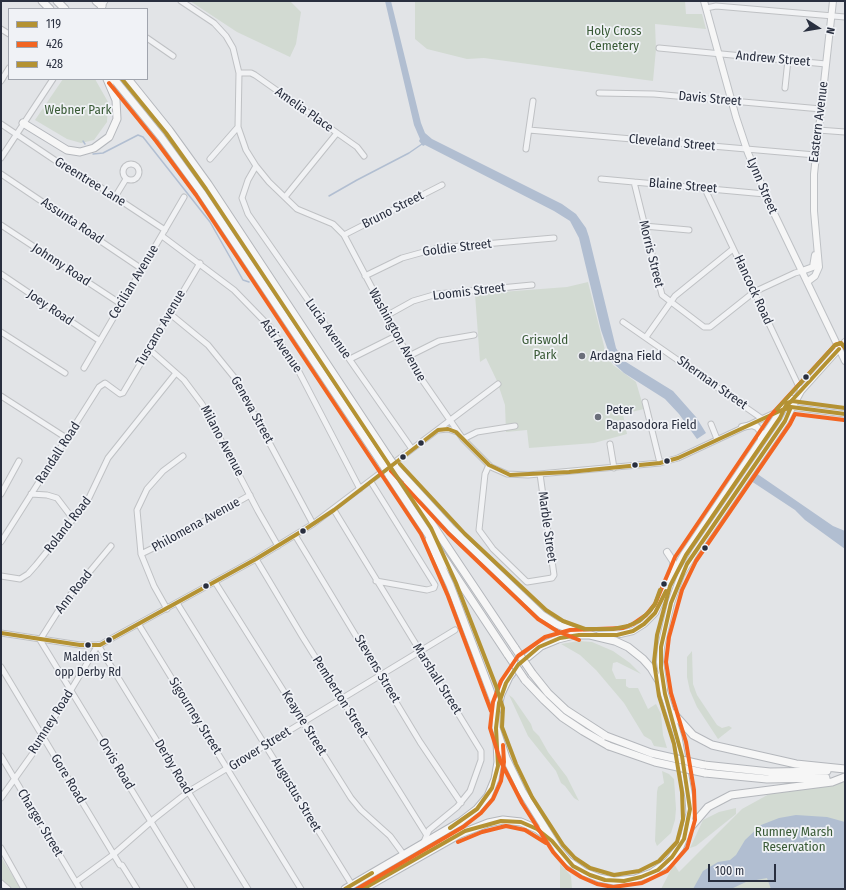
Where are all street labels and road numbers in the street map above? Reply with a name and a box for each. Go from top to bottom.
street label: Andrew Street [735,48,811,70]
street label: Eastern Avenue [806,80,832,164]
street label: Amelia Place [272,84,336,136]
street label: Davis Street [678,88,742,110]
street label: Cleveland Street [628,131,716,155]
street label: Greentree Lane [52,154,128,210]
street label: Lynn Street [743,156,781,216]
street label: Blaine Street [648,175,718,197]
street label: Bruno Street [360,188,426,232]
street label: Assunta Road [38,194,106,248]
street label: Morris Street [635,219,667,289]
street label: Goldie Street [422,236,492,260]
street label: Johnny Road [29,240,93,290]
street label: Cecilian Avenue [106,242,162,322]
street label: Hancock Road [730,253,776,327]
street label: Loomis Street [432,280,506,304]
street label: Washington Avenue [365,286,429,384]
street label: Joey Road [24,287,76,329]
street label: Tuscano Avenue [133,287,189,369]
street label: Lucia Avenue [302,296,354,362]
street label: Asti Avenue [257,316,305,376]
street label: Sherman Street [674,353,750,413]
street label: Geneva Street [227,374,277,446]
street label: Milano Avenue [197,403,247,479]
street label: Randall Road [32,419,84,487]
street label: Marble Street [534,490,560,564]
street label: Roland Road [41,494,95,556]
street label: Philomena Avenue [149,494,243,556]
street label: Ann Road [52,567,96,617]
street label: Stevens Street [351,632,403,706]
street label: Marshall Street [409,641,465,717]
street label: Pemberton Street [309,653,371,741]
street label: Sigourney Street [165,675,225,757]
street label: Rumney Road [25,687,77,757]
street label: Keayne Street [278,688,330,758]
street label: Grover Street [226,724,294,774]
street label: Orvis Road [95,735,137,793]
street label: Derby Road [151,737,195,797]
street label: Gore Road [47,751,89,807]
street label: Augustus Street [268,755,324,835]
street label: Charger Street [14,786,66,860]

